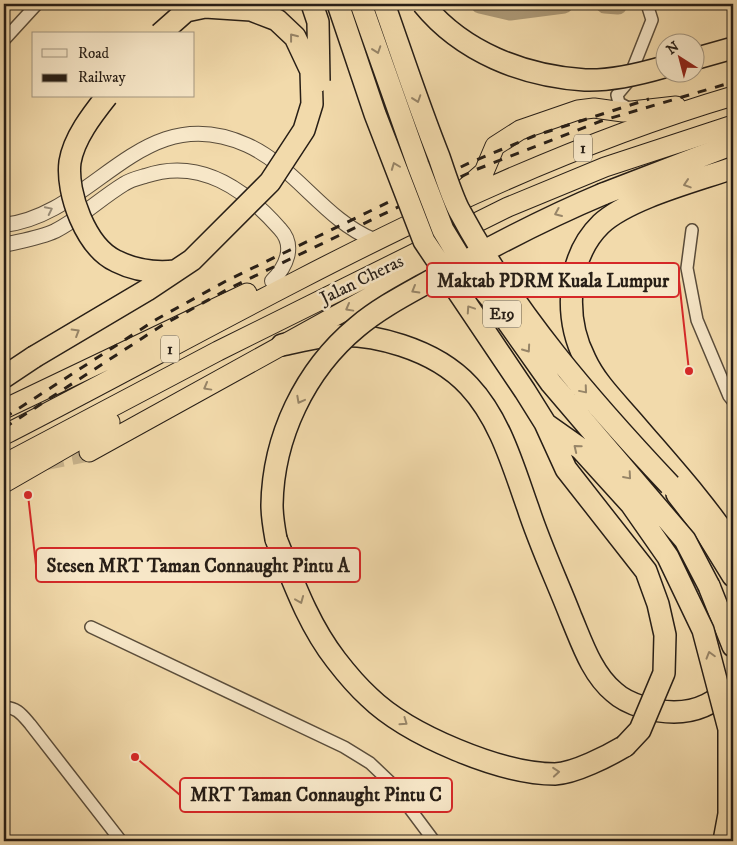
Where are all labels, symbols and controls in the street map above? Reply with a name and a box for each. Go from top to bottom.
legend [32,32,195,98]
north arrow [654,32,704,82]
one-way arrow [291,34,299,43]
text: N [663,37,683,59]
text: Road [78,44,110,63]
one-way arrow [371,45,381,53]
text: Railway [78,68,126,87]
one-way arrow [412,95,422,103]
road number: 1 [574,134,592,162]
one-way arrow [391,162,401,171]
one-way arrow [683,178,692,188]
one-way arrow [44,205,53,216]
one-way arrow [554,207,563,217]
street label: Jalan Cheras [315,250,407,310]
callout: Maktab PDRM Kuala Lumpur [427,263,679,297]
text: Maktab PDRM Kuala Lumpur [437,270,670,293]
one-way arrow [411,284,420,294]
road number: E19 [483,300,521,328]
one-way arrow [346,302,355,312]
one-way arrow [467,305,476,315]
one-way arrow [71,329,80,339]
road number: 1 [161,336,179,362]
one-way arrow [521,343,530,353]
one-way arrow [204,381,213,391]
one-way arrow [579,384,587,393]
one-way arrow [296,395,306,404]
one-way arrow [574,444,583,453]
one-way arrow [623,470,632,479]
callout: Stesen MRT Taman Connaught Pintu A [36,548,360,582]
text: Stesen MRT Taman Connaught Pintu A [46,555,350,578]
one-way arrow [294,595,304,604]
one-way arrow [706,652,716,660]
one-way arrow [398,716,408,725]
one-way arrow [552,767,560,778]
callout: MRT Taman Connaught Pintu C [180,778,452,812]
text: MRT Taman Connaught Pintu C [190,784,442,807]

